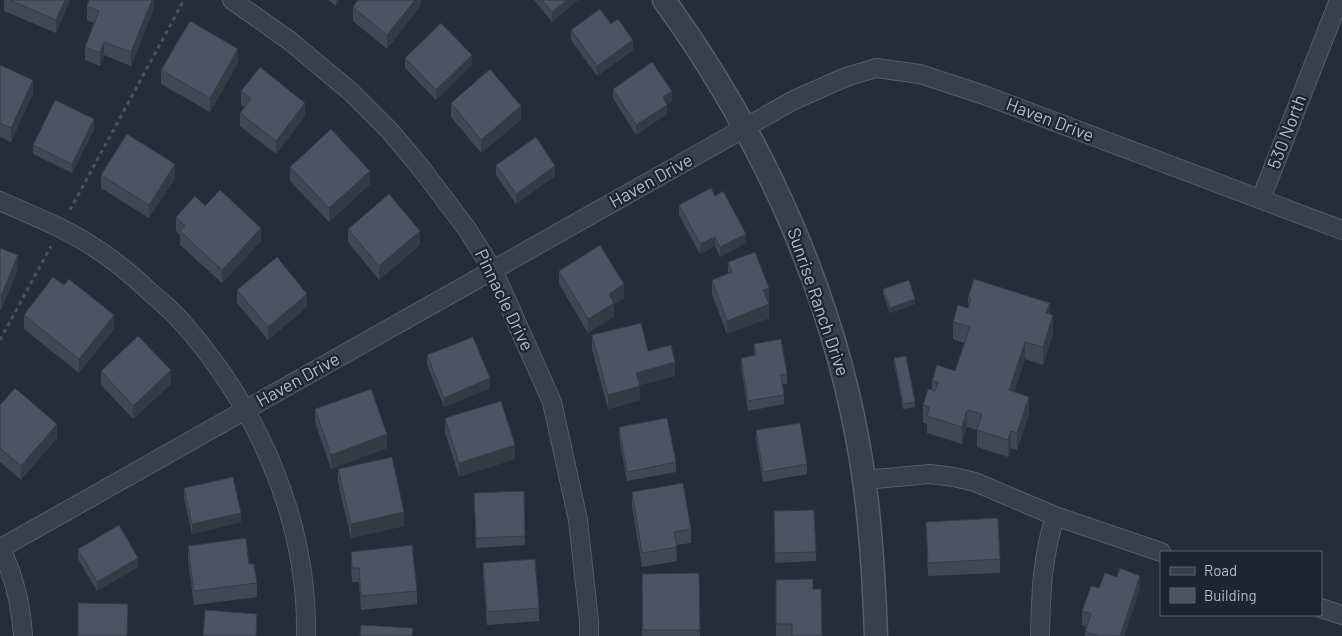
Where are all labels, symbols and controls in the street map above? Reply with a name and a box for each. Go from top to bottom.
street label: Haven Drive [1003,92,1097,146]
street label: 530 North [1262,92,1310,172]
street label: Haven Drive [605,148,696,212]
street label: Sunrise Ranch Drive [783,225,855,379]
street label: Pinnacle Drive [471,245,539,354]
street label: Haven Drive [252,347,343,411]
legend [1160,551,1322,616]
text: Road [1204,561,1237,579]
text: Building [1204,586,1257,604]

